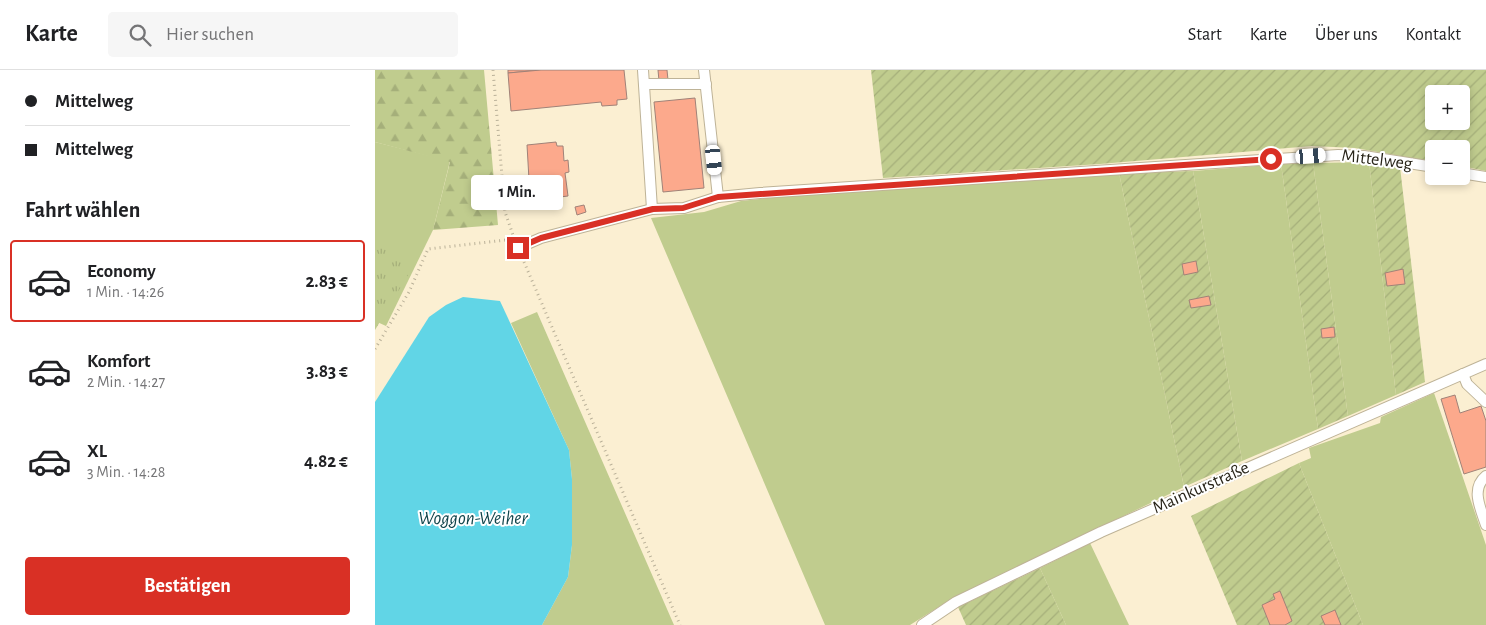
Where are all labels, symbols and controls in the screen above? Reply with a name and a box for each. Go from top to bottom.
search box [108,12,458,57]
icon: search [126,21,154,49]
text: Karte [25,22,78,46]
text: Hier suchen [166,25,254,44]
text: Start [1188,26,1222,44]
text: Karte [1250,26,1287,44]
text: Über uns [1315,26,1378,44]
text: Kontakt [1406,26,1461,44]
map controls [1425,85,1470,185]
button: + [1425,85,1470,130]
text: Mittelweg [55,92,133,111]
text: Mittelweg [55,140,133,159]
button: − [1425,140,1470,185]
car [704,144,723,176]
car [1295,147,1326,165]
street label: Mittelweg [1341,147,1414,173]
route start [1260,148,1282,170]
callout: 1 Min. [472,176,564,210]
text: 1 Min. [498,184,536,200]
text: Fahrt wählen [25,199,140,221]
route end [507,237,529,259]
icon: car [27,259,72,304]
text: Economy [87,262,156,281]
text: 2.83 € [305,272,348,291]
text: 1 Min. · 14:26 [87,284,164,300]
icon: car [27,349,72,394]
text: Komfort [87,352,151,371]
text: 3.83 € [306,362,348,381]
text: 2 Min. · 14:27 [87,374,165,390]
icon: car [27,439,72,484]
text: XL [87,442,107,461]
text: 4.82 € [304,452,348,471]
street label: Mainkurstraße [1150,459,1252,517]
text: 3 Min. · 14:28 [87,464,165,480]
water label: Woggon-Weiher [418,509,529,528]
button: Bestätigen [25,557,350,615]

